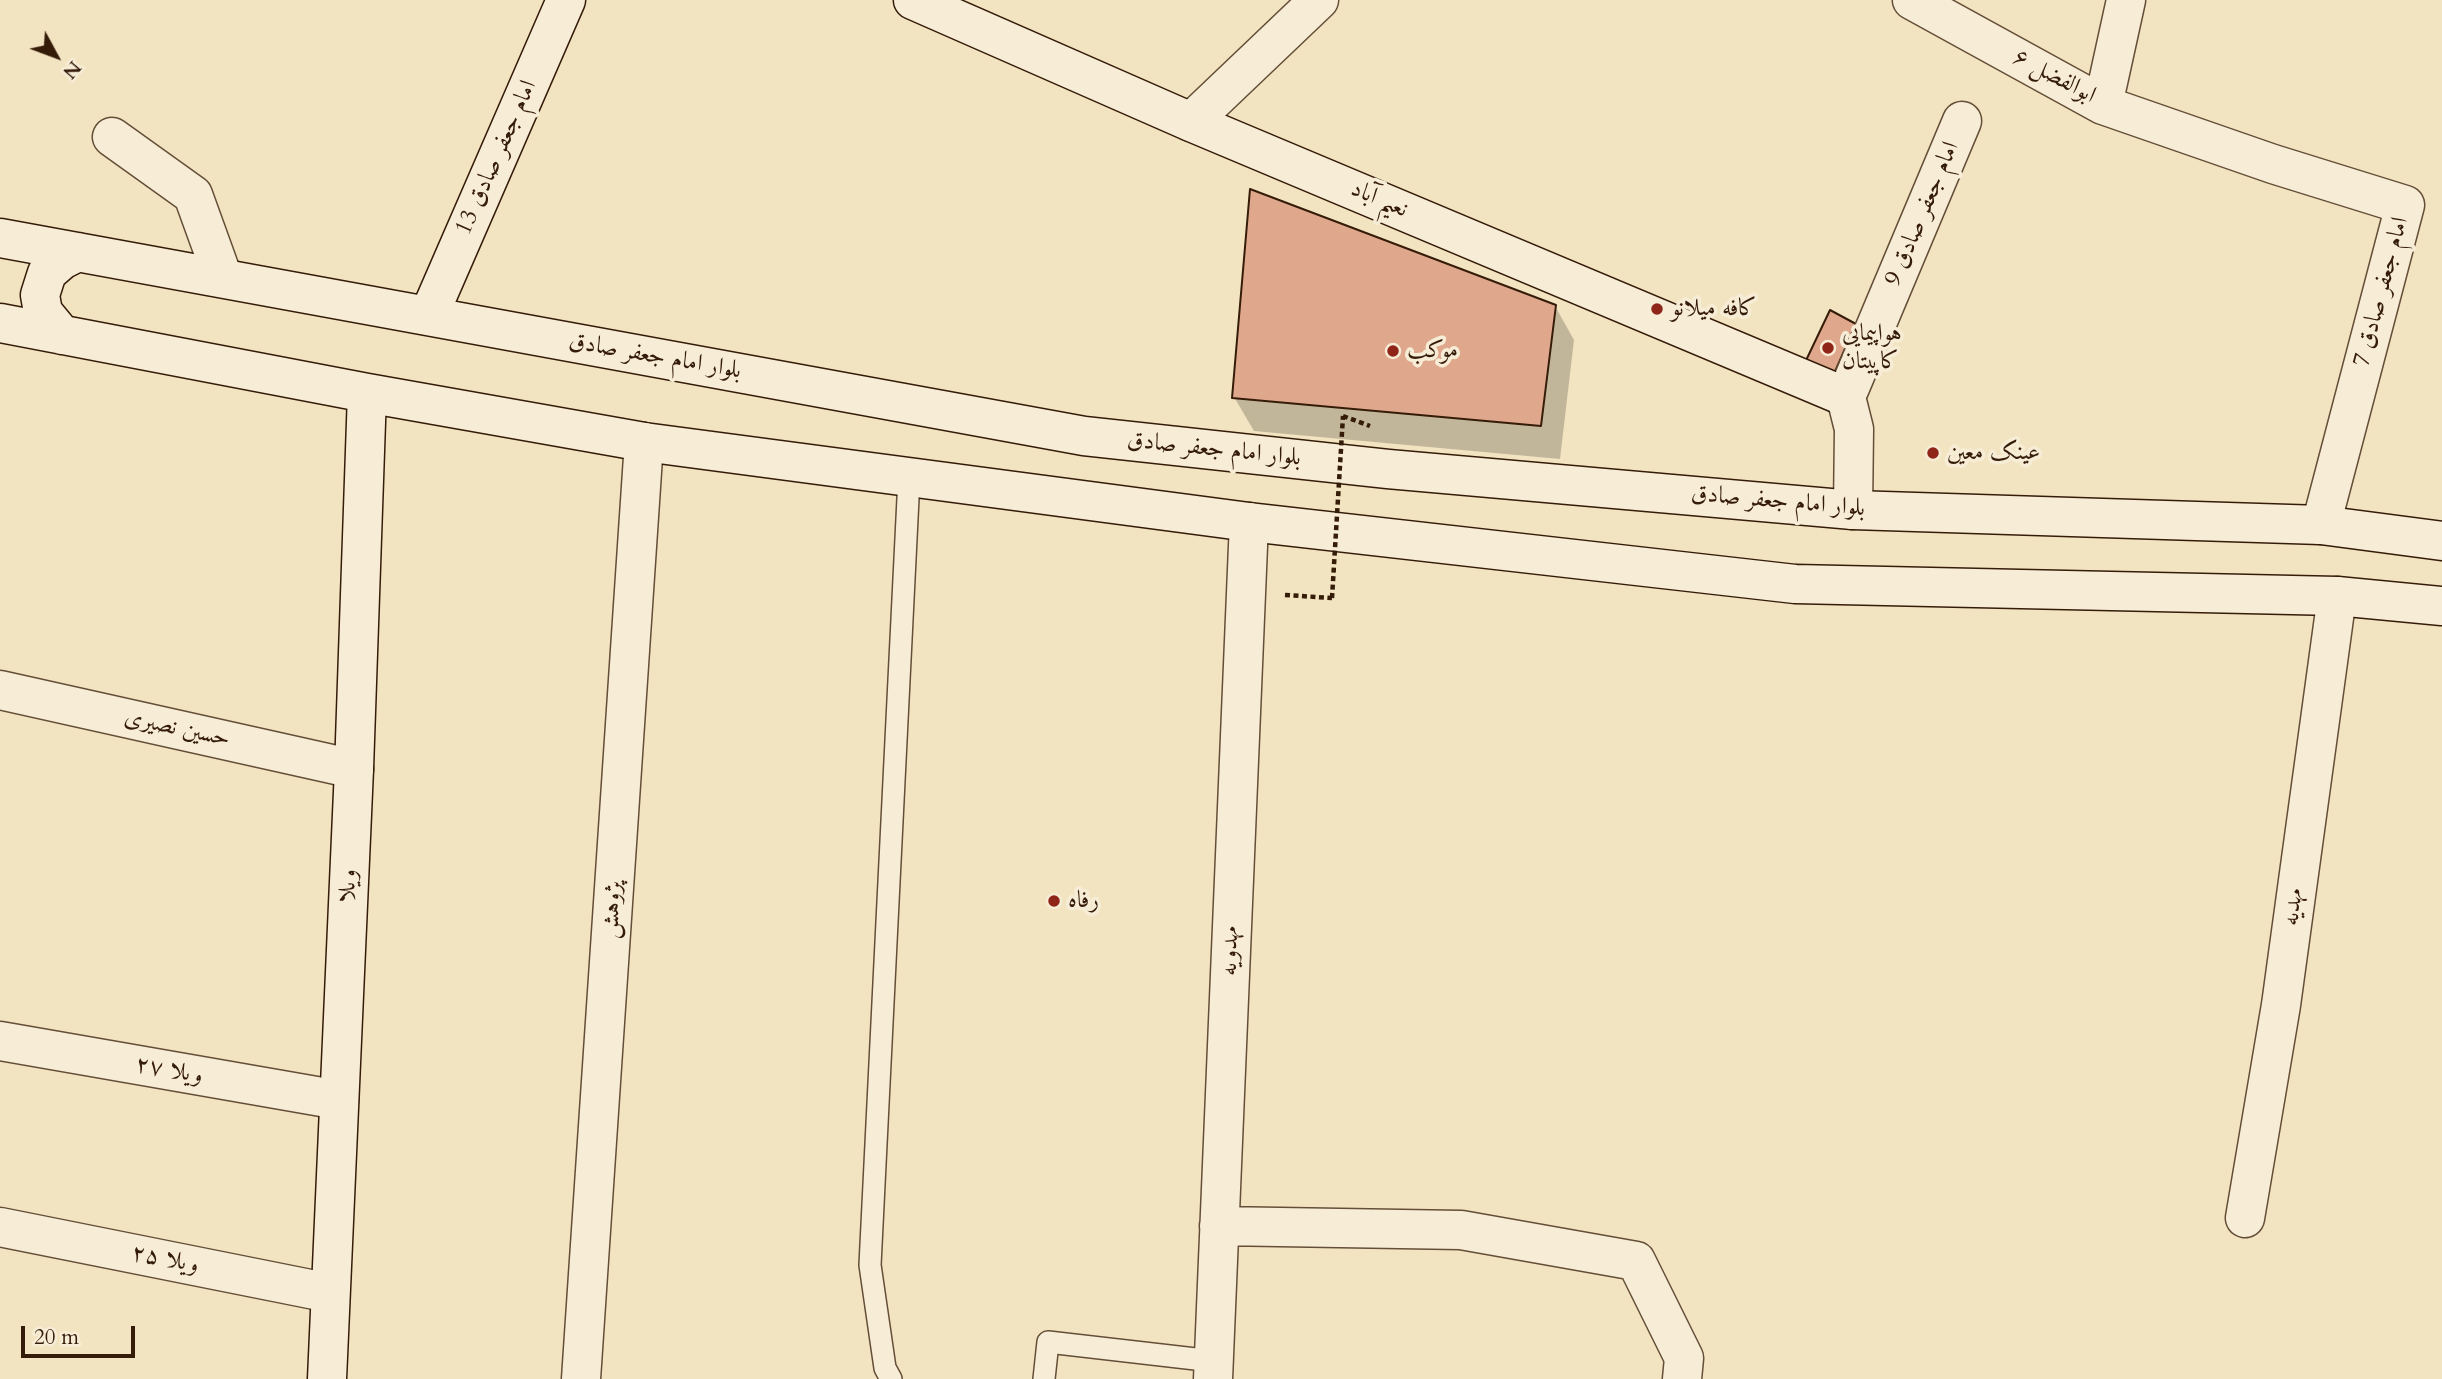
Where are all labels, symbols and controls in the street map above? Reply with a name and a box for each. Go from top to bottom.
north arrow [21,21,91,91]
street label: ابوالفضل ۶ [2008,43,2100,111]
text: N [57,55,87,85]
street label: امام جعفر صادق 13 [450,76,544,240]
street label: امام جعفر صادق 9 [1880,138,1966,290]
street label: نعیم آباد [1346,175,1412,225]
street label: امام جعفر صادق 7 [2348,214,2416,370]
place label: کافه میلانو [1671,295,1757,323]
marker: کافه میلانو [1649,301,1665,317]
place label: هواپیمایی کاپیتان [1842,320,1902,376]
street label: بلوار امام جعفر صادق [566,328,744,386]
place label: موکب [1407,337,1458,365]
marker: هواپیمایی کاپیتان [1820,340,1836,356]
marker: موکب [1385,343,1401,359]
street label: بلوار امام جعفر صادق [1126,427,1302,473]
place label: عینک معین [1947,439,2040,467]
marker: عینک معین [1925,445,1941,461]
street label: بلوار امام جعفر صادق [1690,480,1866,524]
street label: حسین نصیری [121,704,233,754]
street label: ویلا [334,868,364,904]
street label: پژوهش [597,880,629,940]
street label: مهديه [2277,886,2311,928]
place label: رفاه [1068,887,1099,915]
marker: رفاه [1046,893,1062,909]
street label: مهدویه [1216,925,1246,977]
street label: ویلا ۲۷ [133,1051,205,1091]
street label: ویلا ۲۵ [129,1239,201,1281]
scale bar [24,1312,138,1356]
text: 20 m [34,1323,79,1352]

